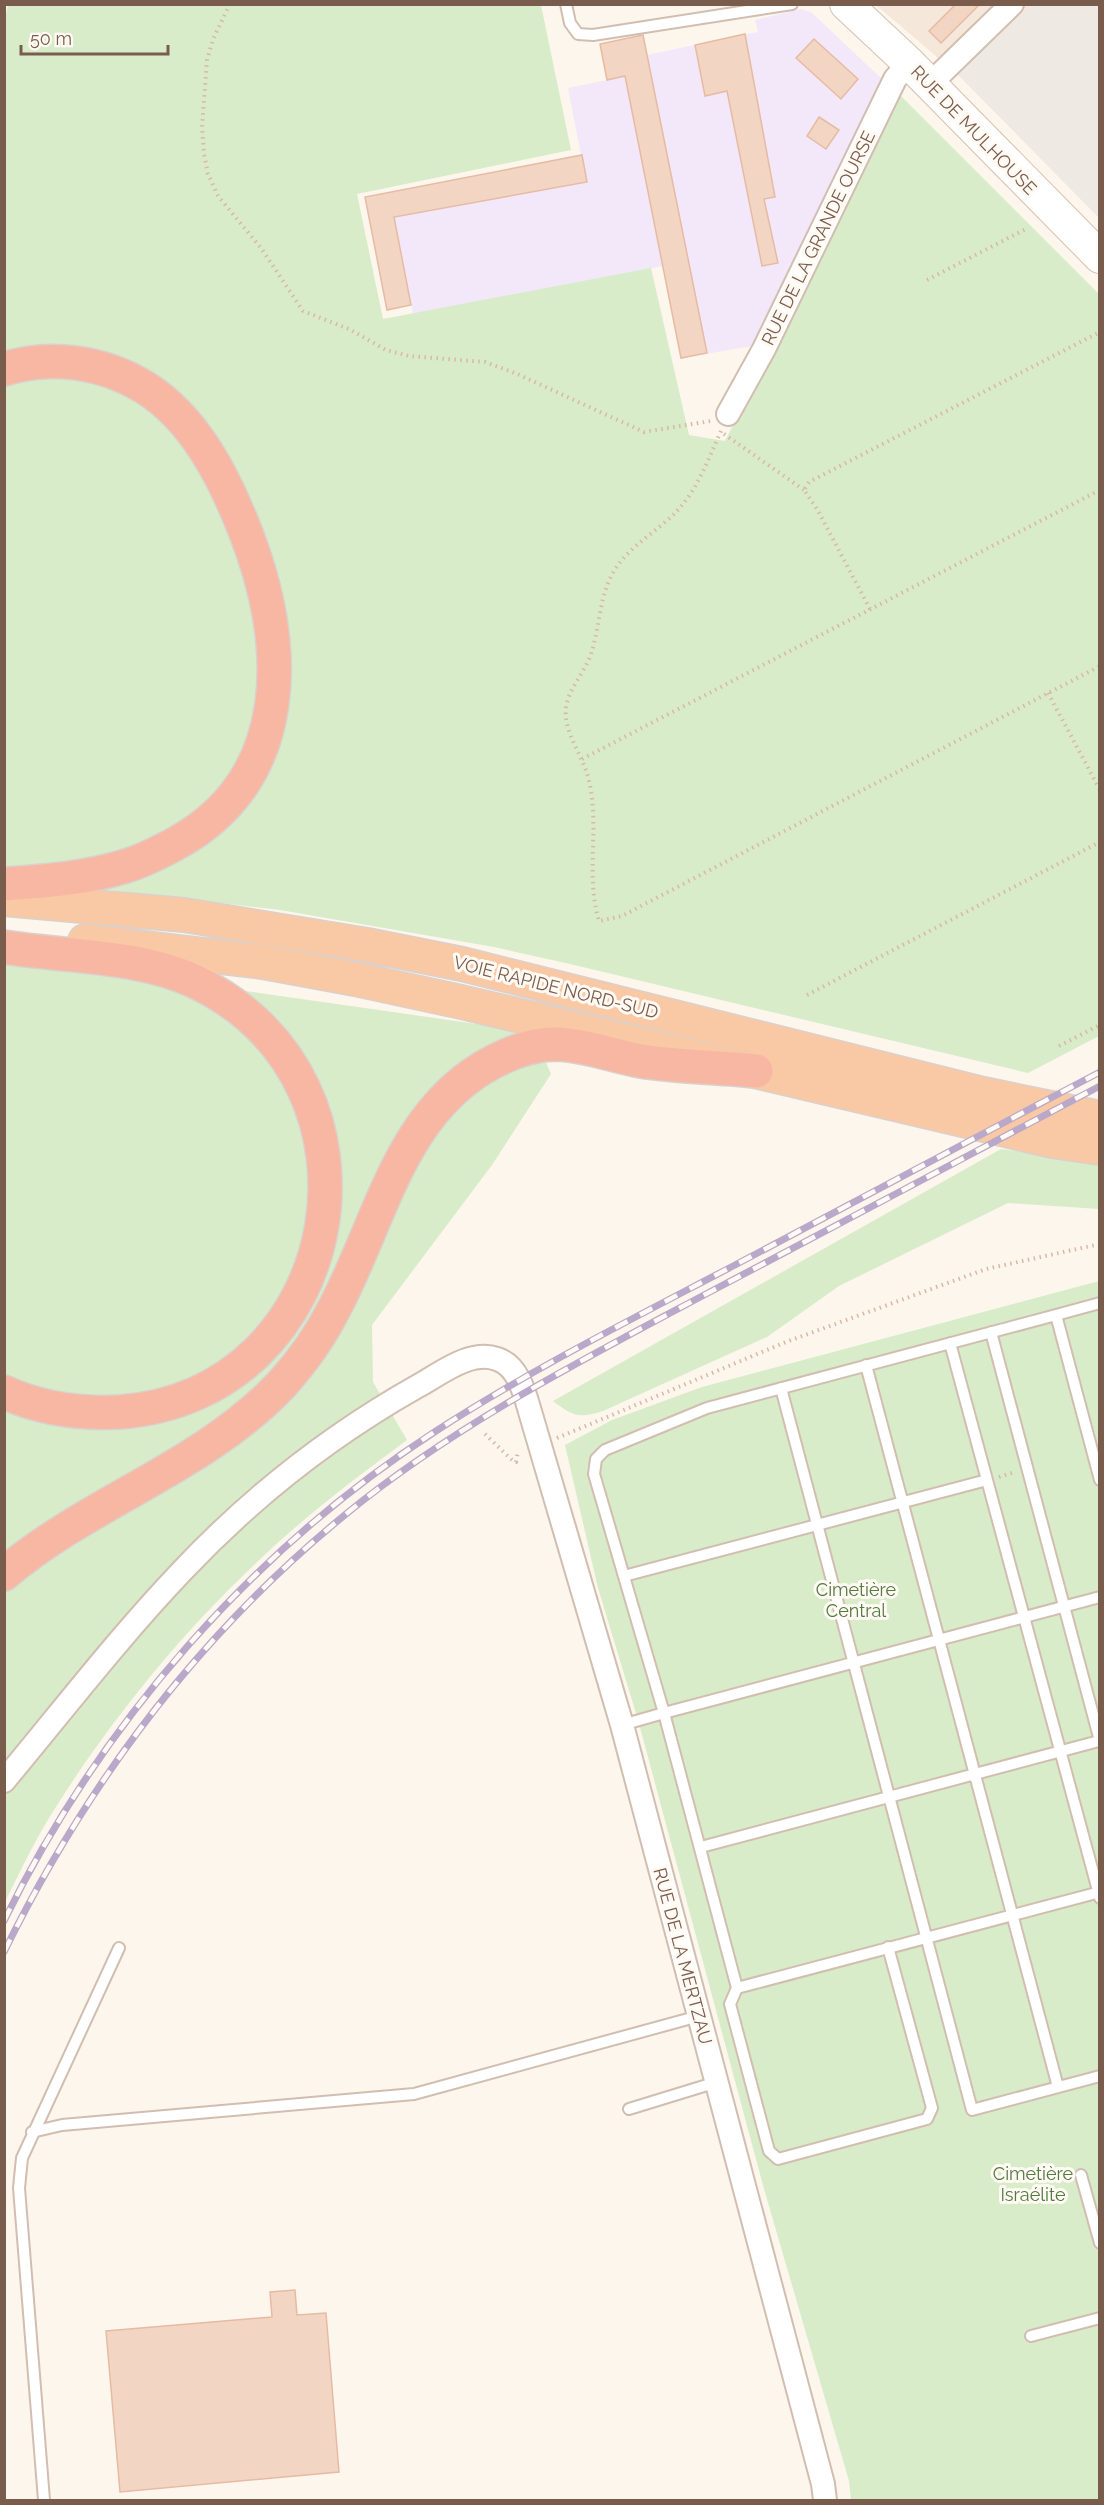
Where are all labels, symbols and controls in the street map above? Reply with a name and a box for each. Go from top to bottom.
scale bar [21,18,168,56]
text: 50 m [30,28,72,49]
street label: RUE DE MULHOUSE [907,61,1041,199]
street label: RUE DE LA GRANDE OURSE [757,127,879,349]
street label: VOIE RAPIDE NORD-SUD [451,951,661,1023]
park label: Cimetière Central [816,1579,897,1621]
street label: RUE DE LA MERTZAU [649,1865,717,2047]
park label: Cimetière Israélite [993,2163,1074,2205]

